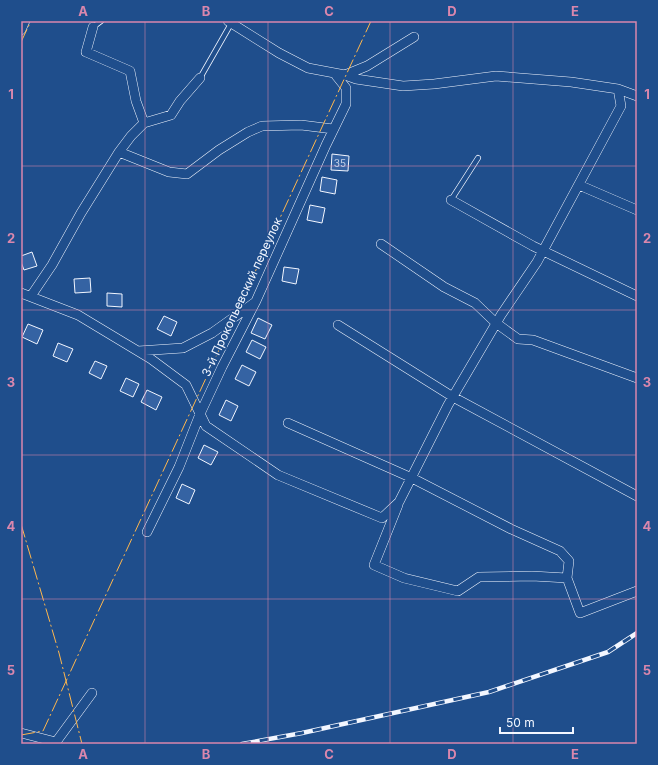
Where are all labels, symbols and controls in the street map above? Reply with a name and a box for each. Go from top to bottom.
text: A [78,3,88,19]
text: B [202,3,211,19]
text: C [324,3,334,19]
text: D [447,3,457,19]
text: E [571,3,579,19]
text: 1 [8,86,14,102]
text: 1 [644,86,650,102]
house number: 35 [334,157,346,169]
street label: 3-й Прокопьевский переулок [198,214,285,379]
text: 2 [7,230,15,246]
text: 2 [643,230,651,246]
text: 3 [7,374,15,390]
text: 3 [643,374,651,390]
text: 4 [7,518,16,534]
text: 4 [643,518,652,534]
text: 5 [7,662,15,678]
text: 5 [643,662,651,678]
scale bar [500,709,573,735]
text: 50 m [506,715,535,730]
text: A [78,746,88,762]
text: B [202,746,211,762]
text: C [324,746,334,762]
text: D [447,746,457,762]
text: E [571,746,579,762]

